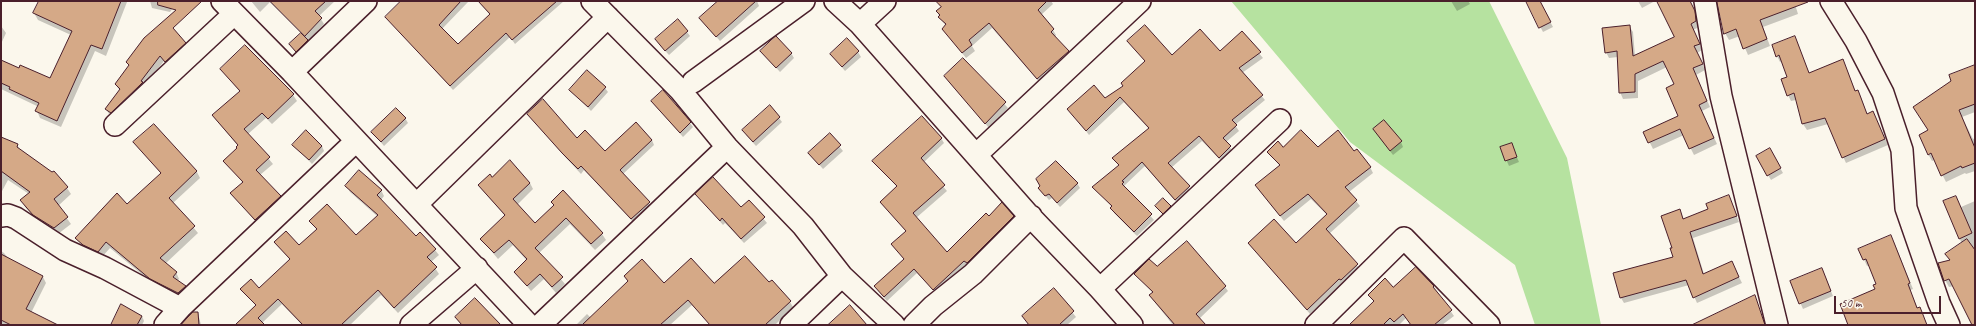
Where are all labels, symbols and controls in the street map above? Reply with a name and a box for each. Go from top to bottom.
scale bar [1836,288,1943,314]
text: 50 m [1841,295,1861,311]

